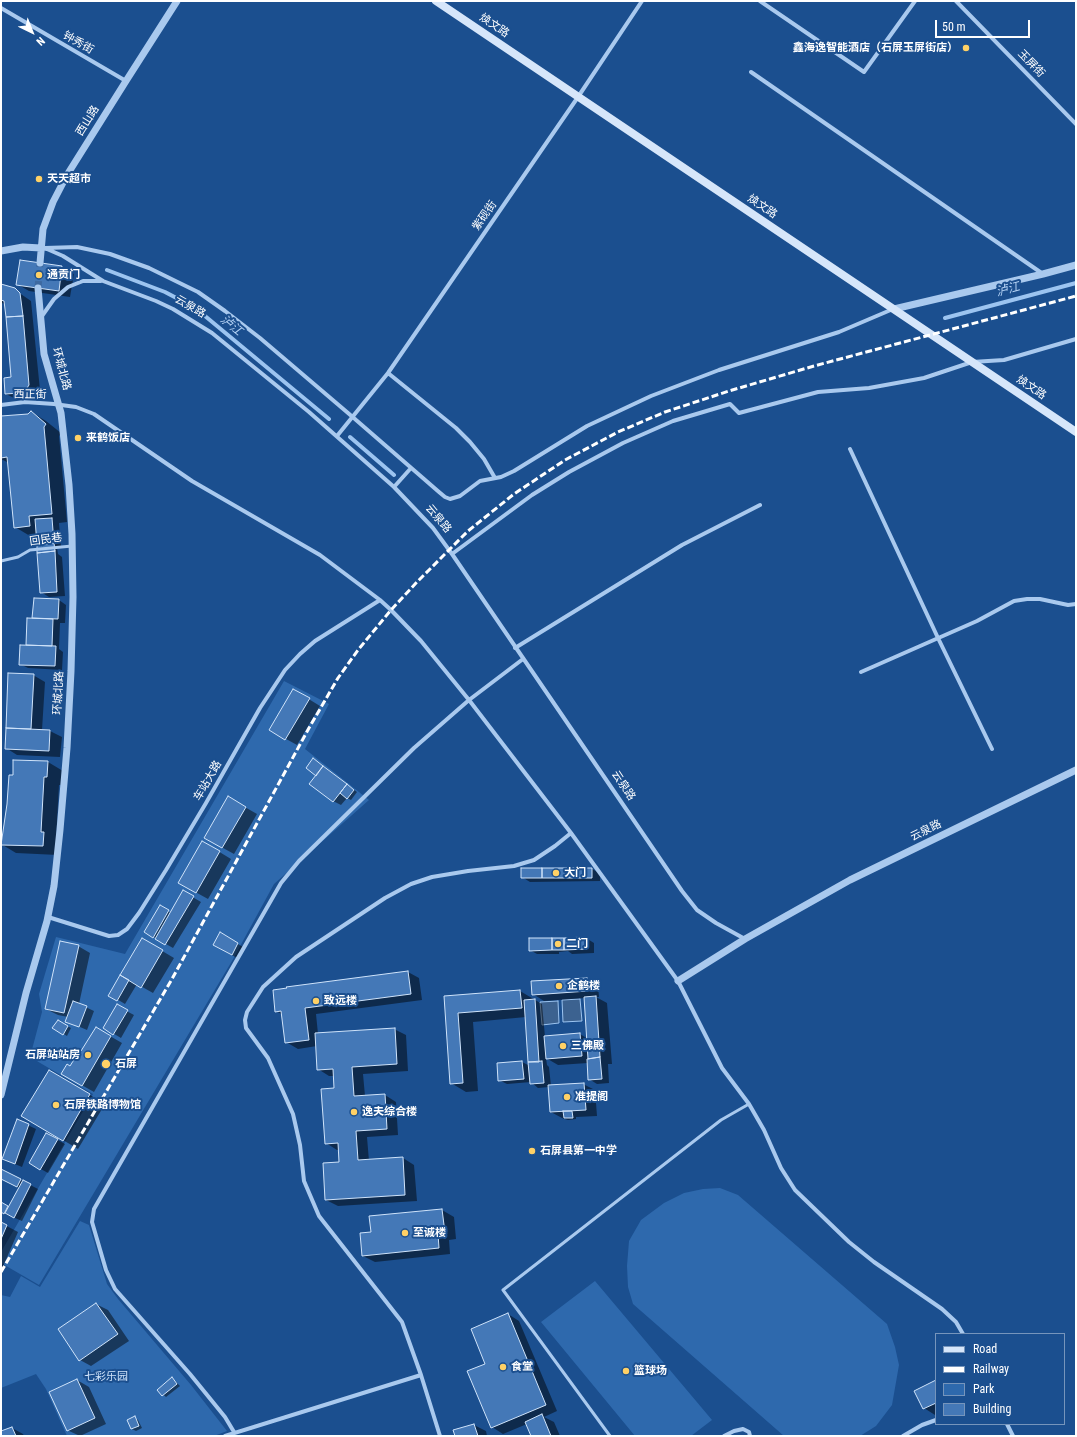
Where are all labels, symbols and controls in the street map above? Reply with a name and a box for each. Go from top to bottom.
street label: 焕文路 [477,11,511,41]
north arrow [12,12,52,52]
scale bar [937,12,1032,38]
text: 50 m [942,20,966,34]
street label: 钟秀街 [60,29,96,57]
text: N [34,34,47,48]
place label: 鑫海逸智能酒店（石屏玉屏街店） [793,41,958,55]
marker: 鑫海逸智能酒店（石屏玉屏街店） [961,43,971,53]
street label: 玉屏街 [1015,48,1047,80]
street label: 西山路 [74,104,102,138]
place label: 天天超市 [47,172,91,186]
marker: 天天超市 [34,174,44,184]
street label: 焕文路 [745,192,779,222]
street label: 紫砚街 [470,199,500,233]
place label: 通贡门 [47,268,80,282]
marker: 通贡门 [34,270,44,280]
water label: 泸江 [995,280,1021,300]
street label: 云泉路 [172,293,208,321]
water label: 泸江 [217,313,245,339]
street label: 环城北路 [49,346,73,392]
street label: 焕文路 [1014,373,1048,403]
street label: 西正街 [13,388,47,402]
place label: 来鹤饭店 [86,431,130,445]
marker: 来鹤饭店 [73,433,83,443]
street label: 云泉路 [422,502,454,536]
street label: 回民巷 [29,531,63,549]
street label: 环城北路 [51,671,67,715]
street label: 车站大路 [191,759,225,803]
street label: 云泉路 [608,769,638,803]
street label: 云泉路 [908,818,944,844]
place label: 大门 [564,866,586,880]
marker: 大门 [551,868,561,878]
place label: 二门 [566,937,588,951]
marker: 二门 [553,939,563,949]
place label: 企鹤楼 [567,979,600,993]
marker: 企鹤楼 [554,981,564,991]
place label: 致远楼 [324,994,357,1008]
marker: 致远楼 [311,996,321,1006]
place label: 三佛殿 [571,1039,604,1053]
marker: 三佛殿 [558,1041,568,1051]
place label: 石屏站站房 [25,1048,80,1062]
marker: 石屏站站房 [83,1050,93,1060]
place label: 石屏 [115,1057,137,1071]
marker: 石屏 [100,1058,112,1070]
place label: 准提阁 [575,1090,608,1104]
marker: 准提阁 [562,1092,572,1102]
place label: 石屏铁路博物馆 [64,1098,141,1112]
marker: 石屏铁路博物馆 [51,1100,61,1110]
place label: 逸夫综合楼 [362,1105,417,1119]
marker: 逸夫综合楼 [349,1107,359,1117]
place label: 石屏县第一中学 [540,1144,617,1158]
marker: 石屏县第一中学 [527,1146,537,1156]
place label: 至诚楼 [413,1226,446,1240]
marker: 至诚楼 [400,1228,410,1238]
legend [935,1333,1065,1425]
text: Road [973,1342,997,1356]
place label: 食堂 [511,1360,533,1374]
marker: 食堂 [498,1362,508,1372]
text: Railway [973,1362,1009,1376]
place label: 篮球场 [634,1364,667,1378]
marker: 篮球场 [621,1366,631,1376]
park label: 七彩乐园 [84,1370,128,1384]
text: Park [973,1382,994,1396]
text: Building [973,1402,1011,1416]

